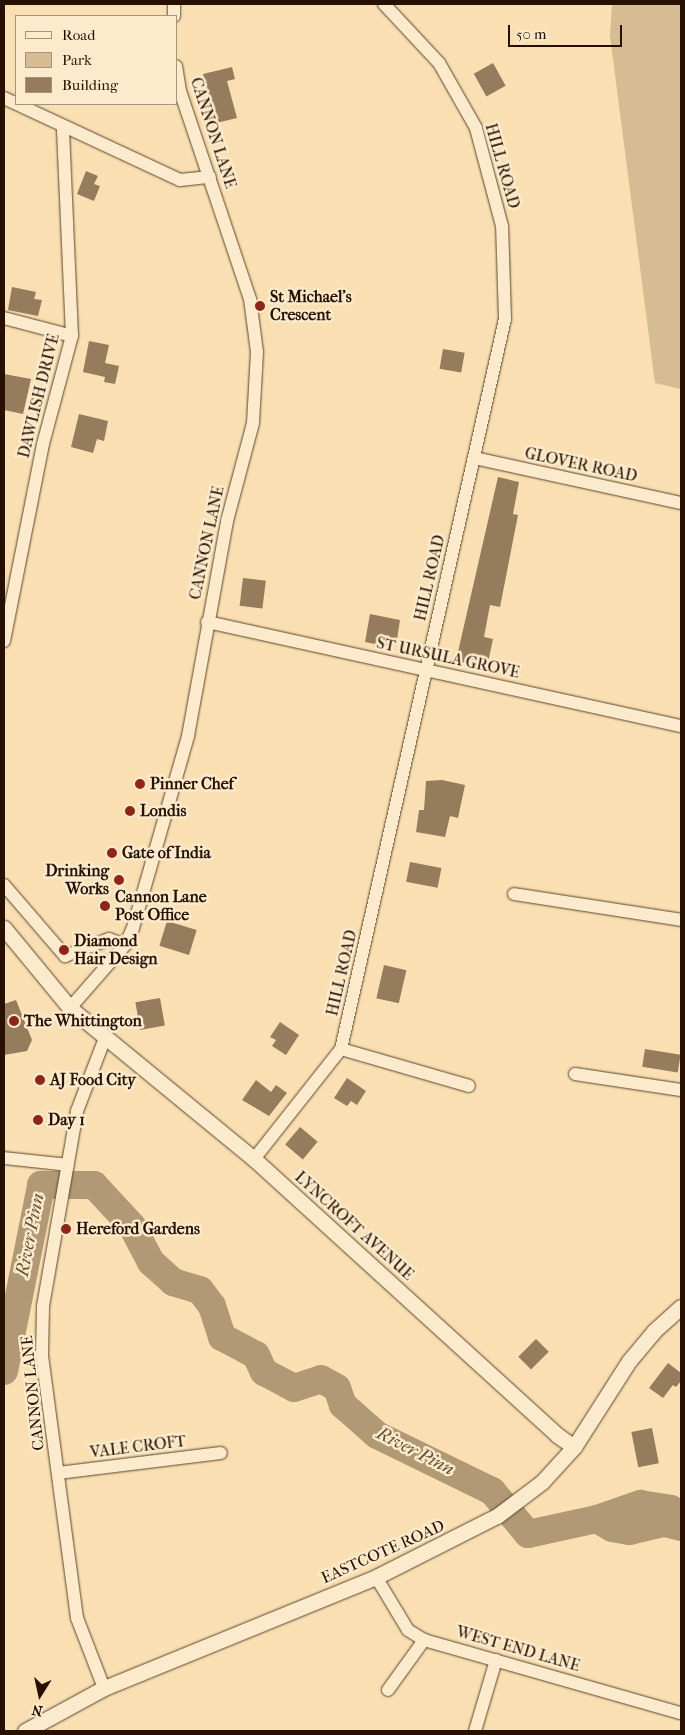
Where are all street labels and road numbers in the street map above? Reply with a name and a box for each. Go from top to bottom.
street label: CANNON LANE [186,75,240,191]
street label: HILL ROAD [481,121,523,211]
street label: DAWLISH DRIVE [14,332,64,460]
street label: GLOVER ROAD [523,444,639,486]
street label: CANNON LANE [186,485,228,601]
street label: HILL ROAD [411,533,449,623]
street label: ST URSULA GROVE [375,633,521,683]
street label: HILL ROAD [323,928,361,1018]
street label: LYNCROFT AVENUE [291,1168,417,1284]
street label: CANNON LANE [17,1335,49,1451]
street label: VALE CROFT [89,1432,187,1462]
street label: EASTCOTE ROAD [318,1516,448,1588]
street label: WEST END LANE [454,1622,582,1676]

